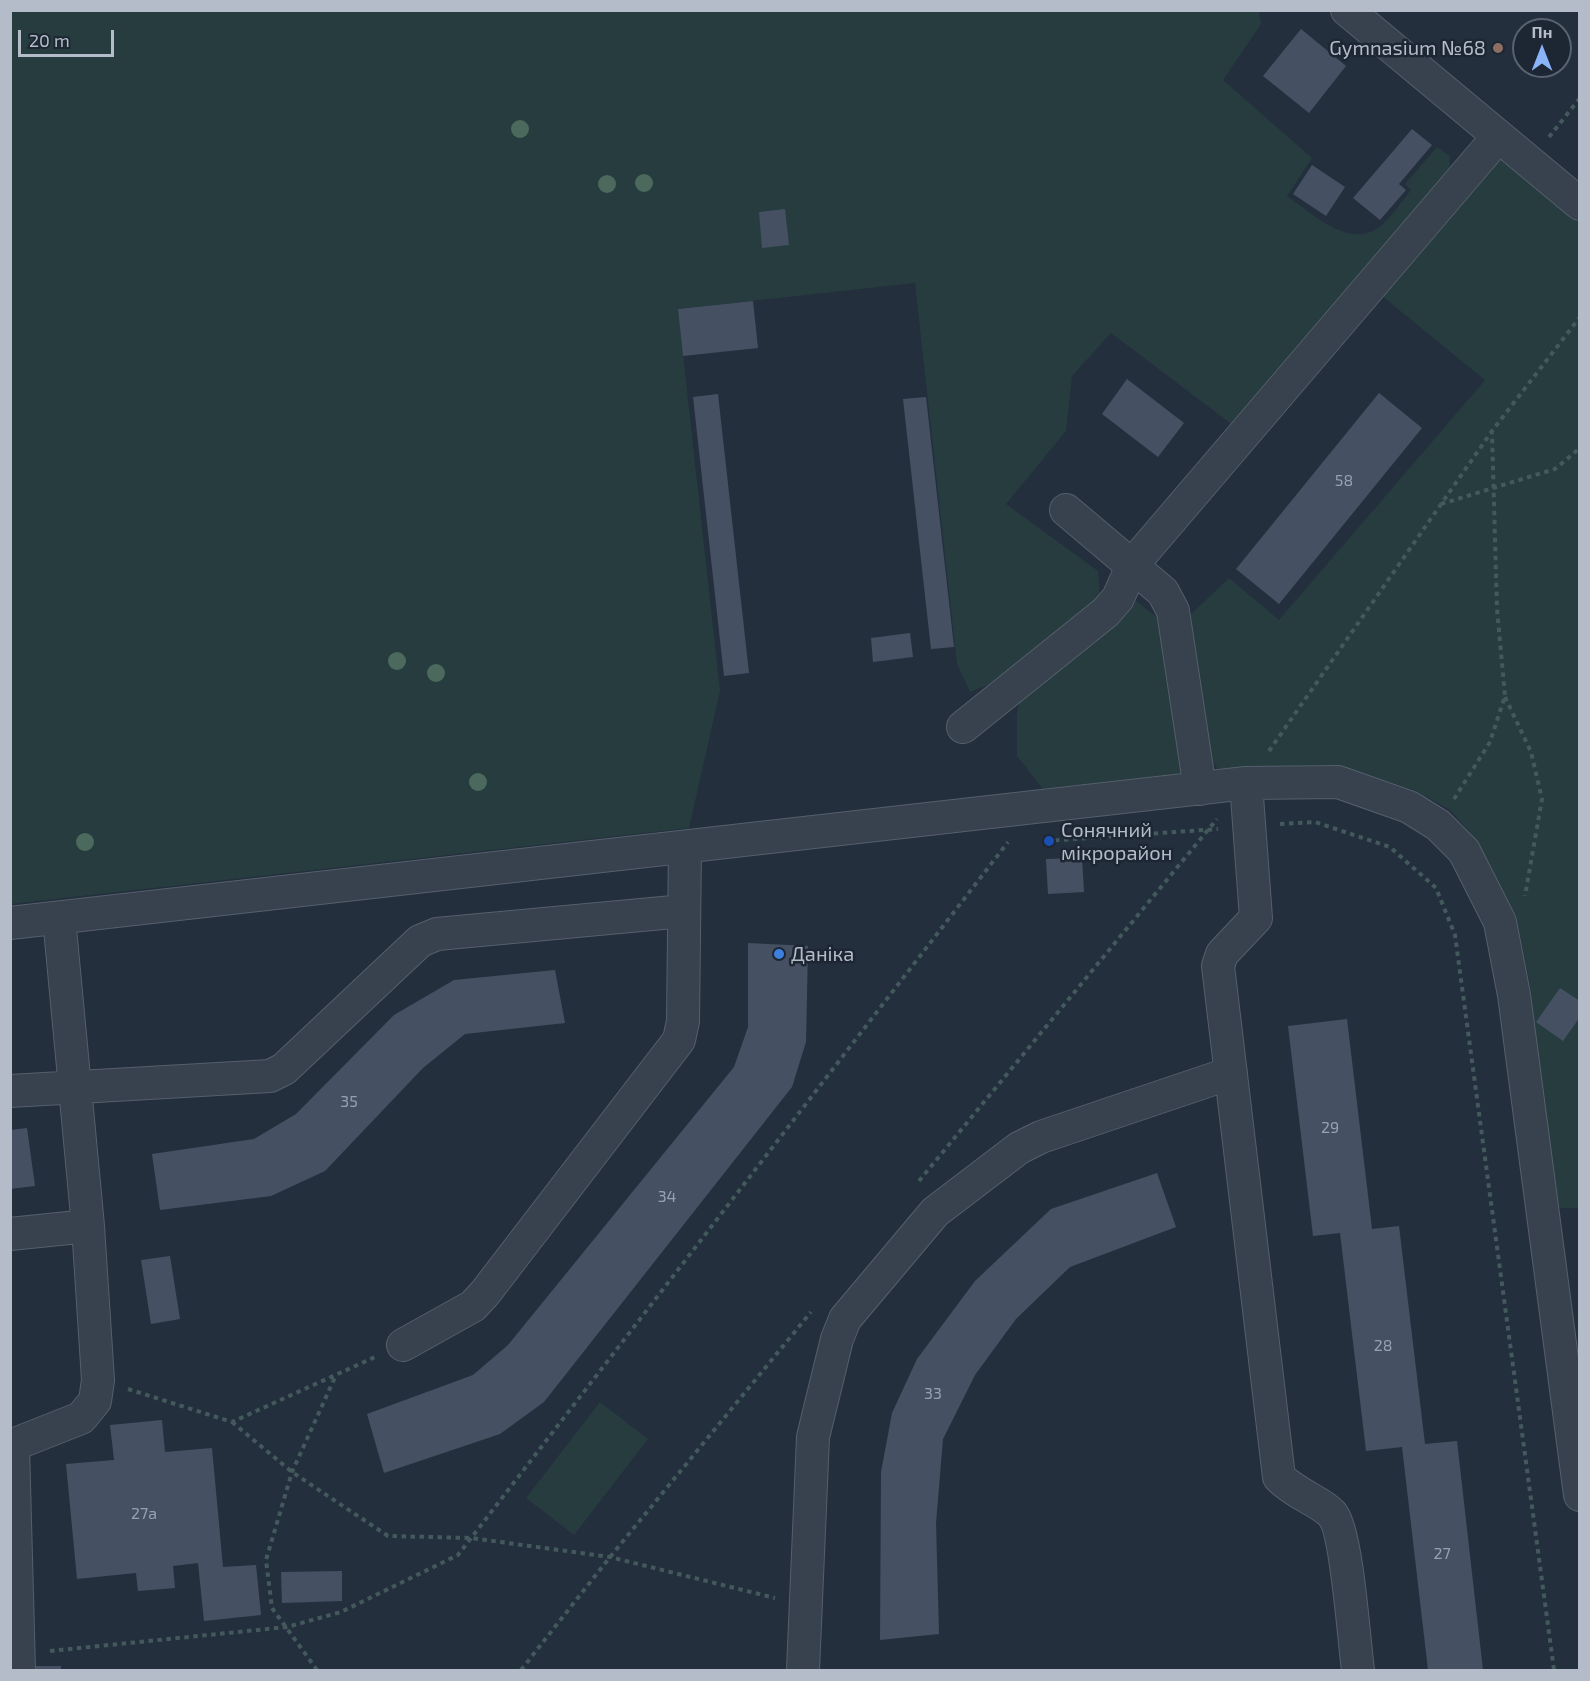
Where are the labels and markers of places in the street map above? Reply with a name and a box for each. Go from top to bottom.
place label: Gymnasium №68 [1329,36,1486,60]
marker: Gymnasium №68 [1491,41,1505,55]
place label: Сонячний мікрорайон [1061,818,1172,865]
marker: Сонячний мікрорайон [1042,834,1056,848]
place label: Даніка [791,942,854,966]
marker: Даніка [772,947,786,961]

